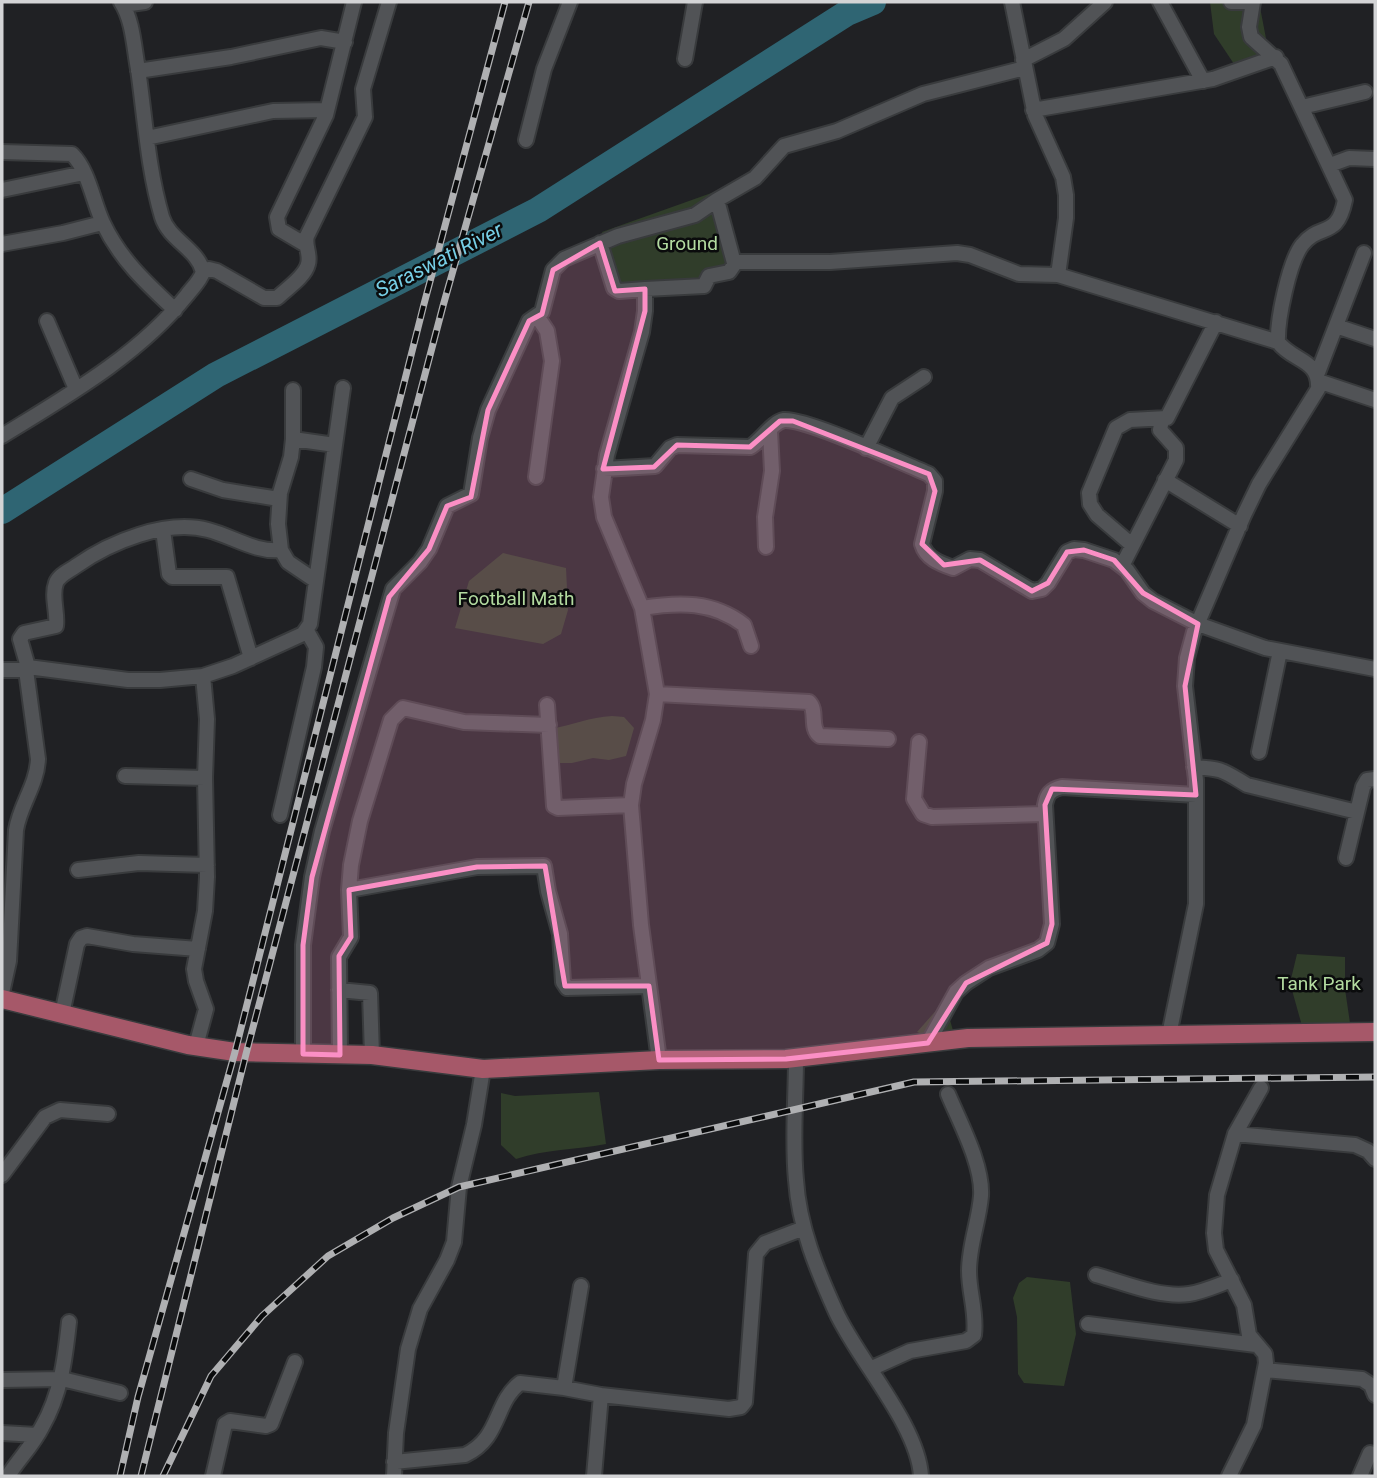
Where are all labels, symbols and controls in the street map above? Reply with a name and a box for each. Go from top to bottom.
water label: Saraswati River [371,217,508,302]
park label: Ground [656,232,718,255]
park label: Football Math [458,587,574,610]
park label: Tank Park [1277,972,1361,995]

